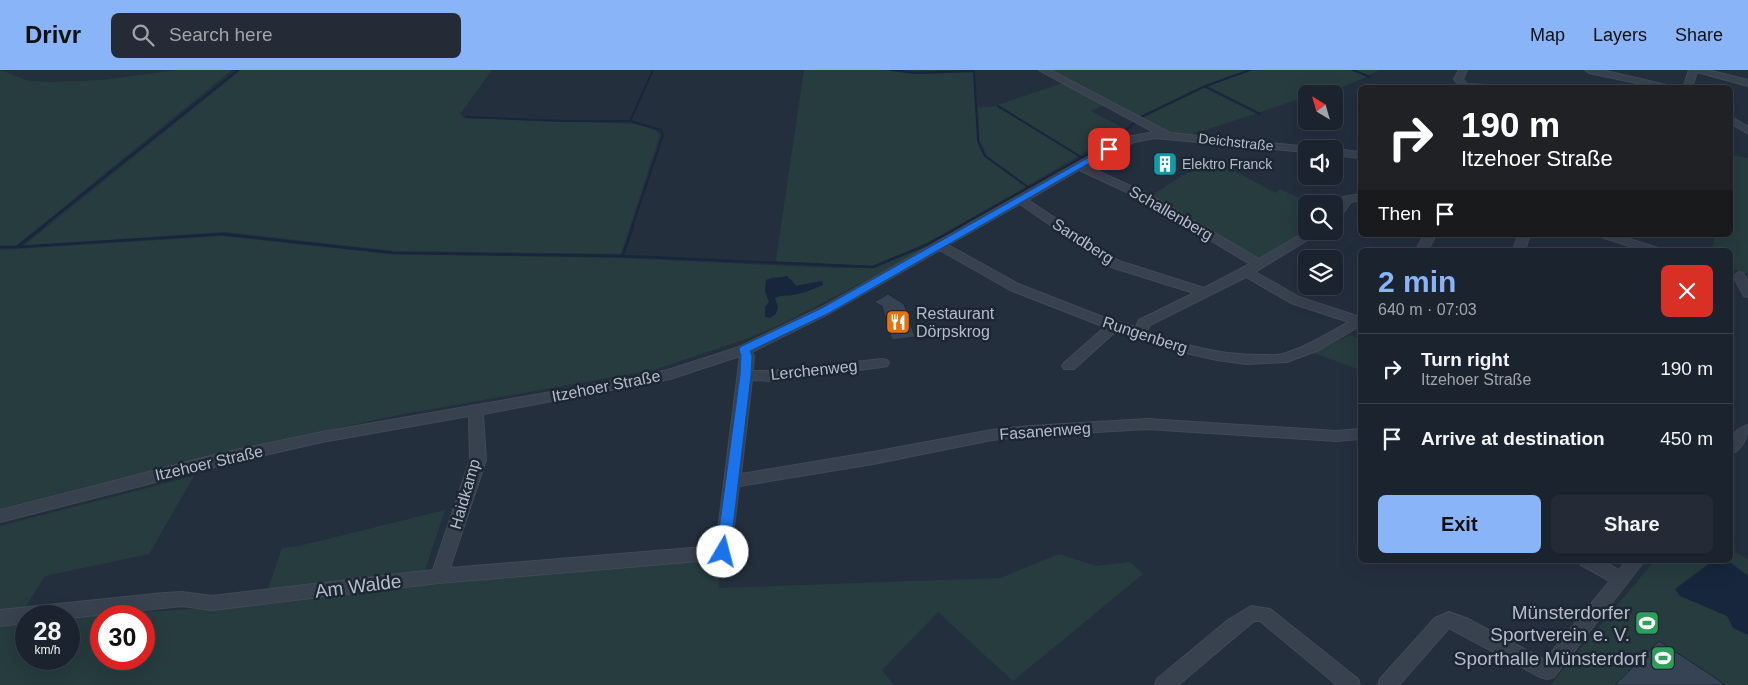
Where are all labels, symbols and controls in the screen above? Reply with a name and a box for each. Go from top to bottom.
search box [111,13,461,58]
text: Drivr [25,21,81,48]
icon: search [129,21,157,49]
text: Search here [169,24,273,45]
text: Map [1530,25,1565,45]
text: Layers [1593,25,1647,45]
text: Share [1675,25,1723,45]
north arrow [1298,85,1342,130]
map controls [1298,85,1343,295]
icon: right [1378,105,1443,170]
text: 190 m [1461,105,1560,144]
pin [1088,128,1130,170]
street label: Deichstraße [1198,130,1275,154]
icon: arrive [1095,135,1123,163]
button: sound [1298,140,1343,185]
text: Itzehoer Straße [1461,146,1613,171]
building icon: Elektro Franck [1152,151,1178,177]
place label: Elektro Franck [1182,156,1273,172]
street label: Schallenberg [1126,182,1216,244]
button: search [1298,195,1343,240]
icon: arrive [1431,200,1459,228]
text: Then [1378,203,1421,224]
street label: Sandberg [1049,215,1117,267]
button: layers [1298,250,1343,295]
text: 2 min [1378,265,1456,298]
button: close [1661,265,1713,317]
text: 640 m · 07:03 [1378,301,1477,318]
place label: Restaurant Dörpskrog [916,305,995,340]
restaurant icon: Restaurant Dörpskrog [885,309,911,335]
street label: Rungenberg [1100,313,1190,357]
text: Turn right [1421,349,1509,370]
icon: right [1378,355,1406,383]
street label: Lerchenweg [770,357,858,383]
text: 190 m [1660,358,1713,379]
street label: Itzehoer Straße [550,367,662,405]
text: Itzehoer Straße [1421,371,1531,388]
street label: Fasanenweg [999,419,1091,443]
icon: arrive [1378,425,1406,453]
text: Arrive at destination [1421,428,1605,449]
text: 450 m [1660,428,1713,449]
street label: Itzehoer Straße [153,442,265,484]
street label: Haidkamp [447,457,483,531]
button: Exit [1378,495,1541,553]
button: Share [1551,495,1713,553]
position arrow [696,525,748,577]
street label: Am Walde [314,570,402,602]
place label: Münsterdorfer Sportverein e. V. [1490,602,1631,645]
speed limit sign: 30 [90,605,155,670]
sports icon: Münsterdorfer Sportverein e. V. [1634,610,1660,636]
text: 28 [34,617,61,645]
text: km/h [34,643,61,657]
sports icon: Sporthalle Münsterdorf [1650,645,1676,671]
place label: Sporthalle Münsterdorf [1454,648,1647,669]

